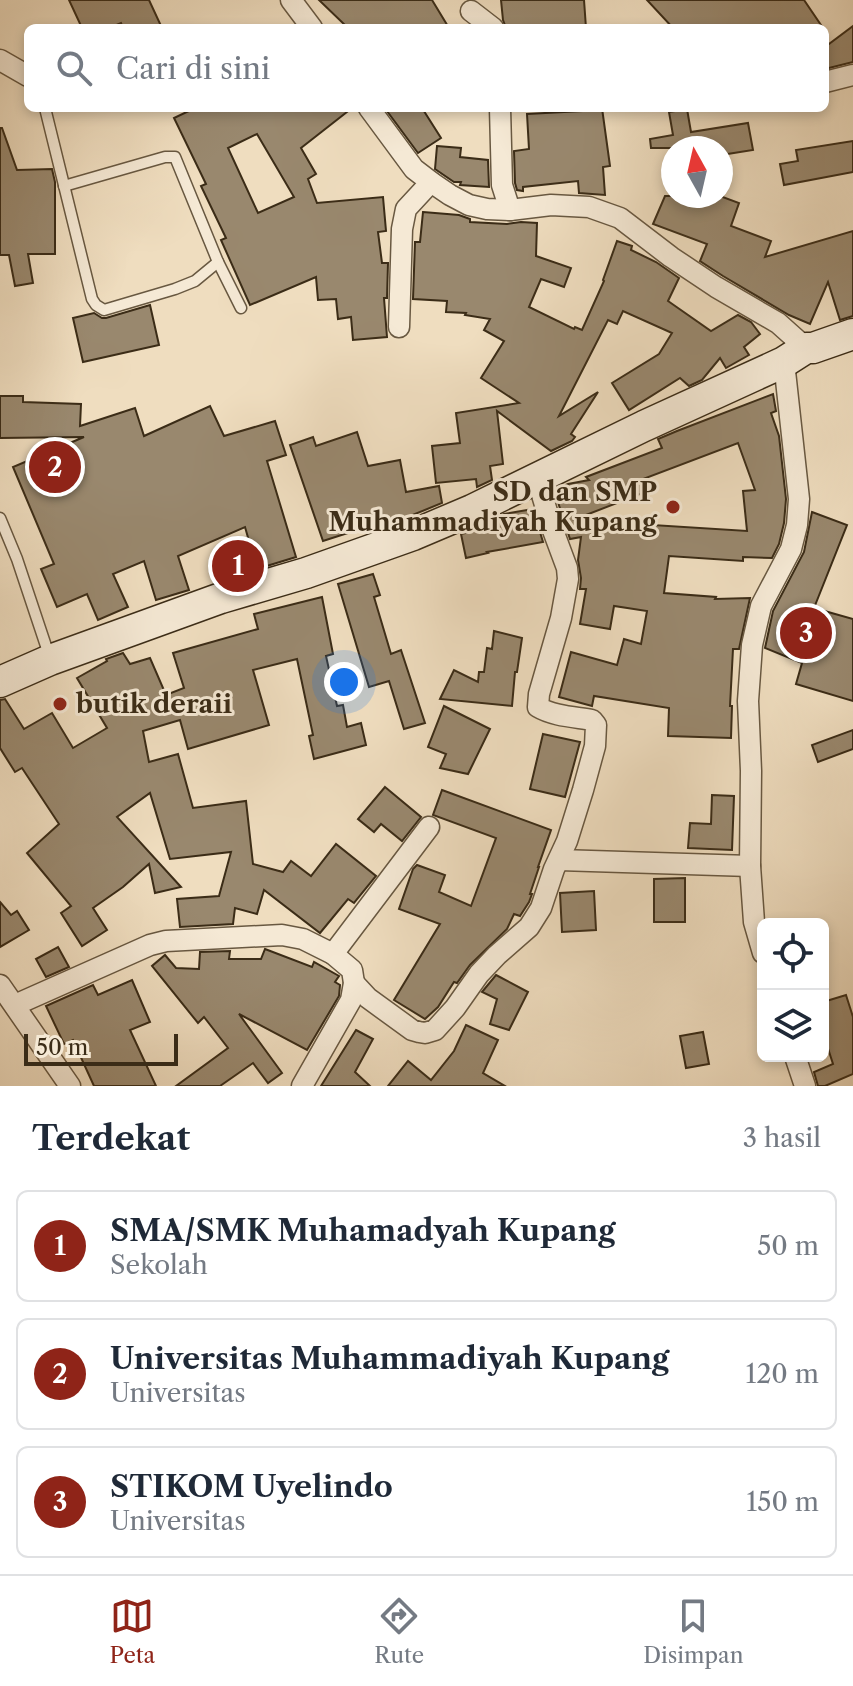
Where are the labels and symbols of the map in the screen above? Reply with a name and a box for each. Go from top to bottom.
north arrow [661,136,733,208]
pin: 2 [29,437,81,497]
place label: SD dan SMP Muhammadiyah Kupang [329,476,658,538]
marker: SD dan SMP Muhammadiyah Kupang [664,498,682,516]
pin: 1 [212,536,264,596]
pin: 3 [780,603,832,663]
your location [324,662,364,702]
place label: butik deraii [75,688,232,720]
marker: butik deraii [51,695,69,713]
scale bar [24,1030,178,1066]

